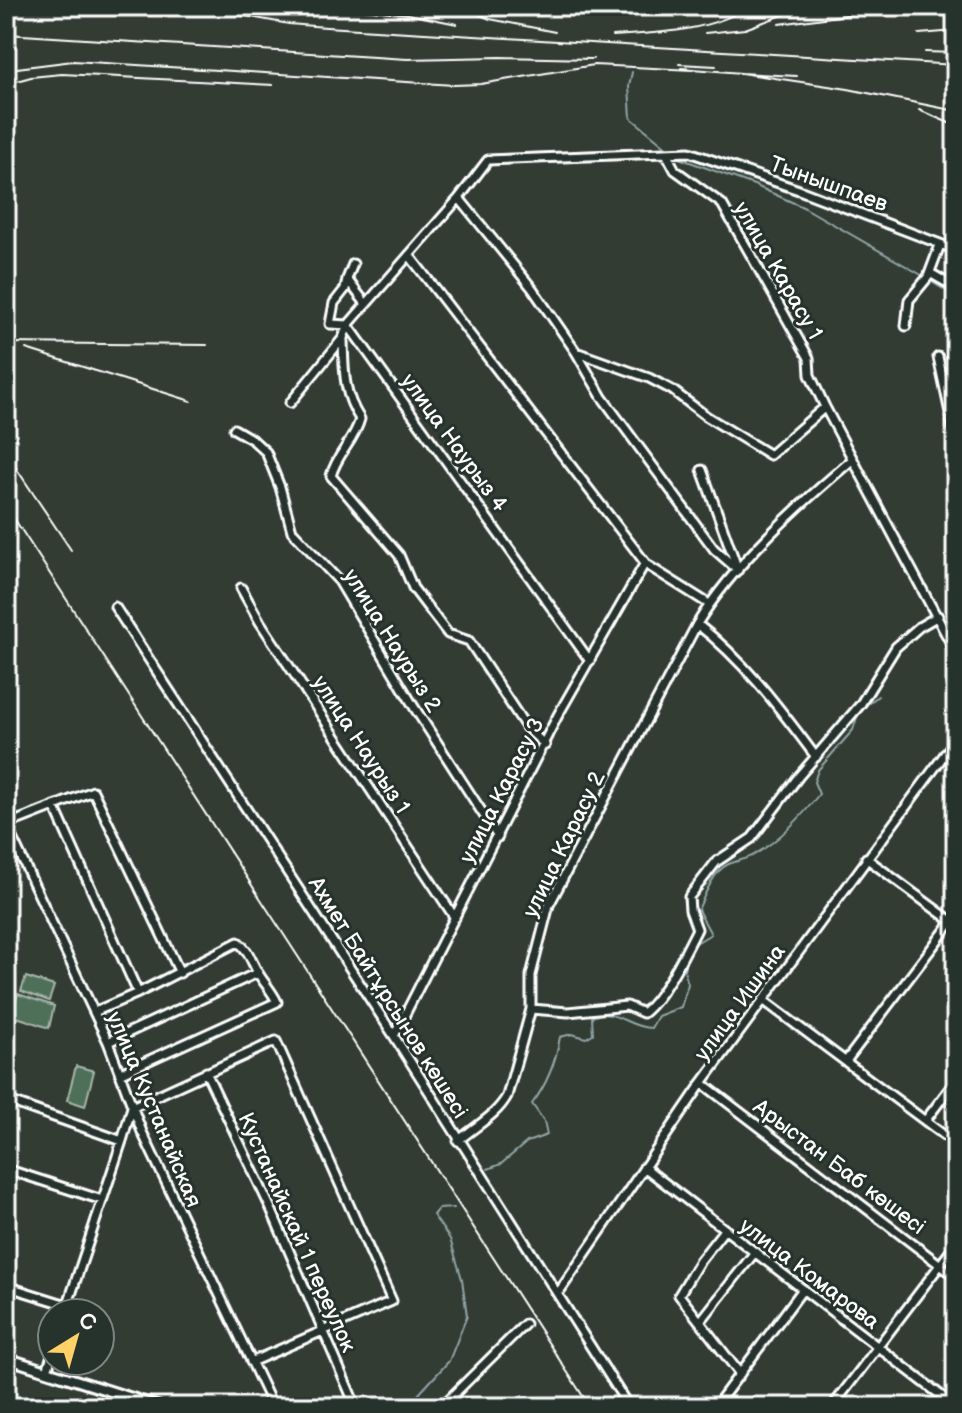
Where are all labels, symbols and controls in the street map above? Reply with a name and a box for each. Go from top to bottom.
street label: Тынышпаев [766,151,892,218]
street label: улица Карасу 1 [727,197,828,345]
street label: улица Наурыз 4 [395,368,513,518]
street label: улица Наурыз 2 [337,564,447,718]
street label: улица Наурыз 1 [306,671,416,819]
street label: улица Карасу 3 [454,713,551,868]
street label: улица Карасу 2 [517,767,611,922]
street label: Ахмет Байтұрсынов көшесі [302,871,473,1124]
street label: улица Ишина [689,939,792,1067]
street label: улица Кустанайская [100,1008,207,1212]
street label: Арыстан Баб көшесі [747,1093,931,1241]
street label: Кустанайскай 1 переулок [232,1109,362,1357]
street label: улица Комарова [734,1213,884,1336]
north arrow [36,1297,116,1377]
text: С [73,1307,101,1338]

